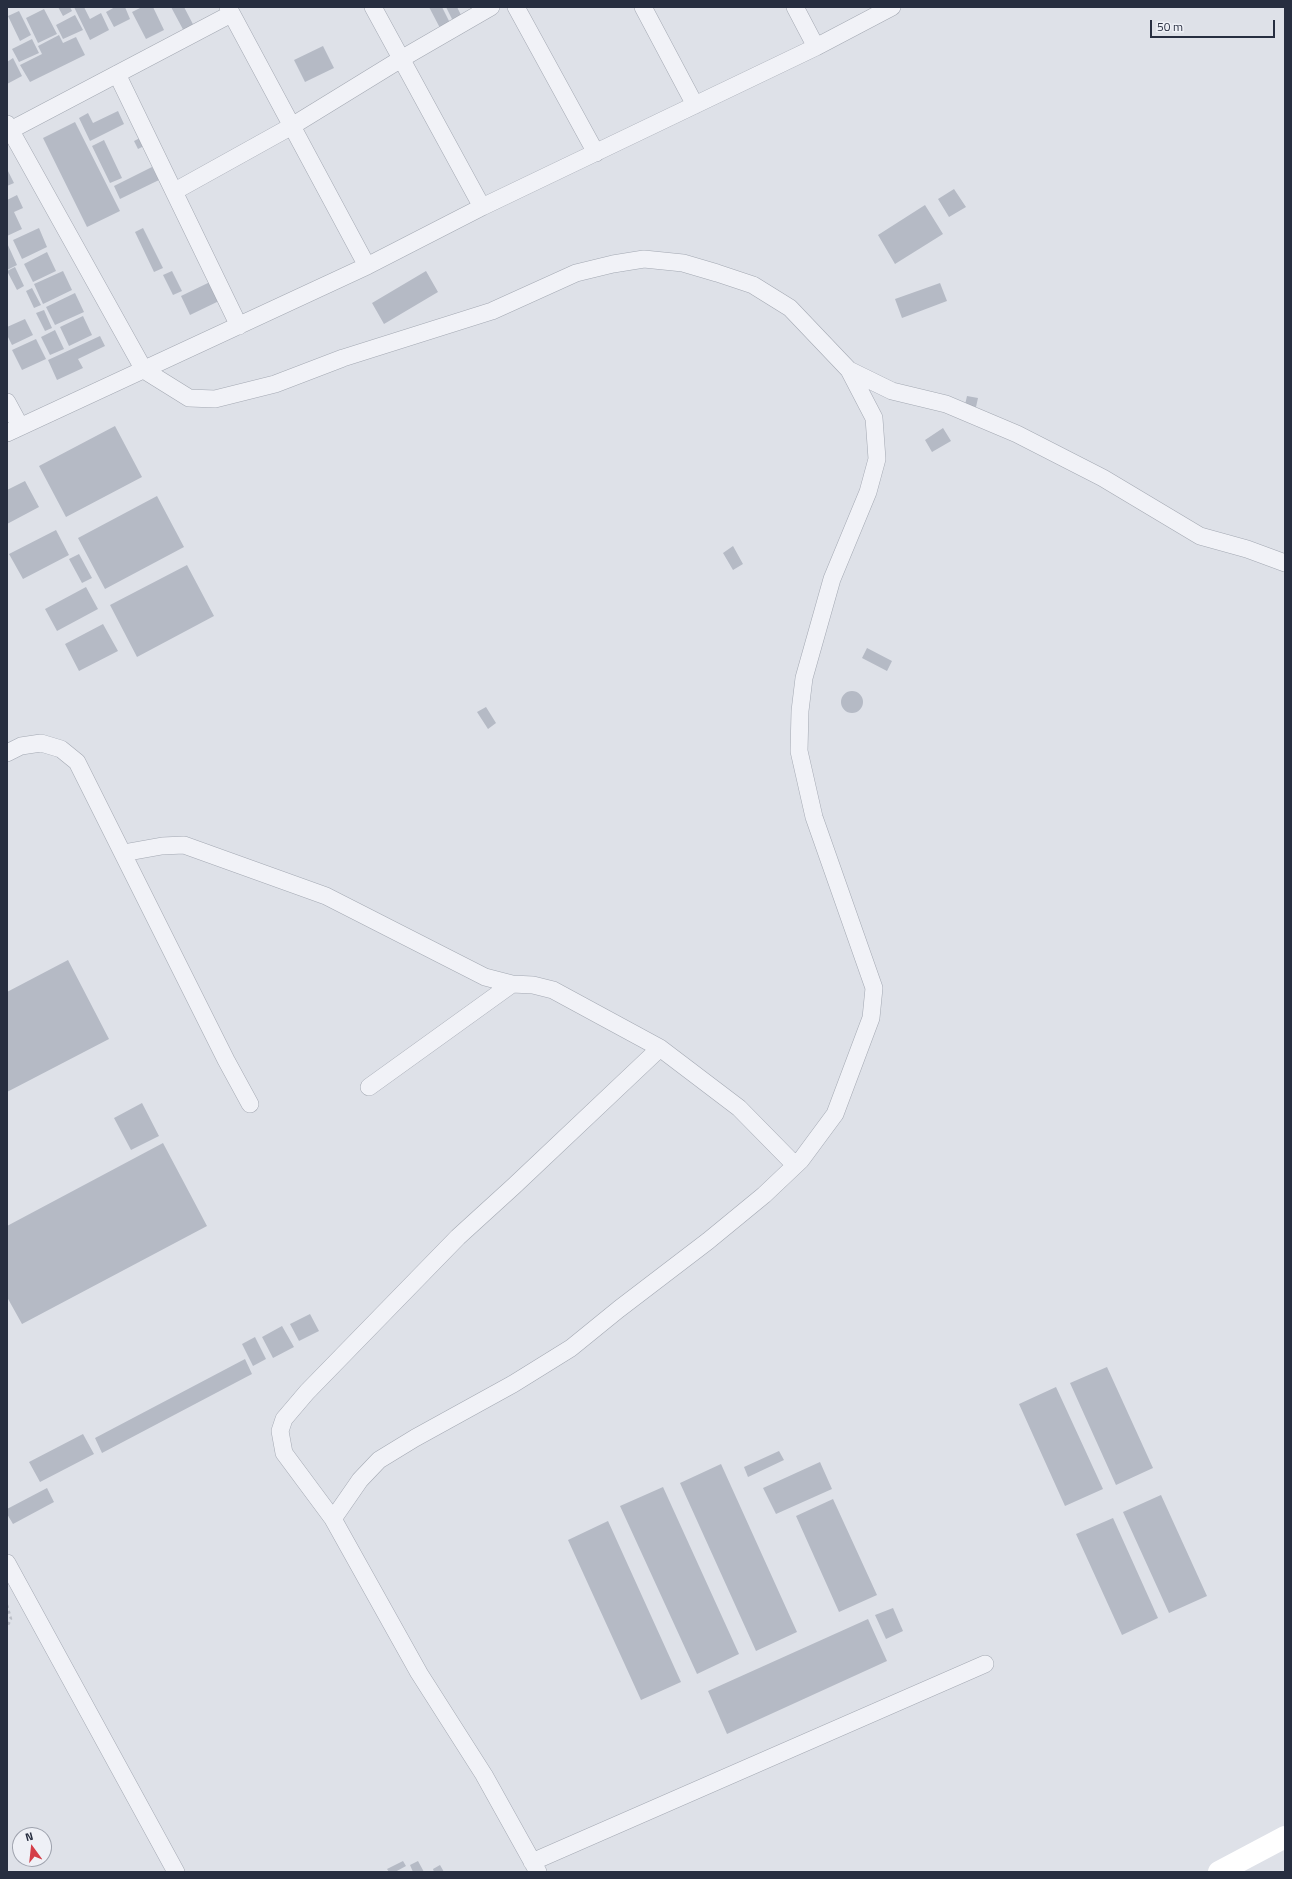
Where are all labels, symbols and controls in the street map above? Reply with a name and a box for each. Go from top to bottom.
scale bar [1152,12,1277,38]
text: 50 m [1157,17,1183,36]
north arrow [12,1827,52,1867]
text: N [23,1828,35,1845]

